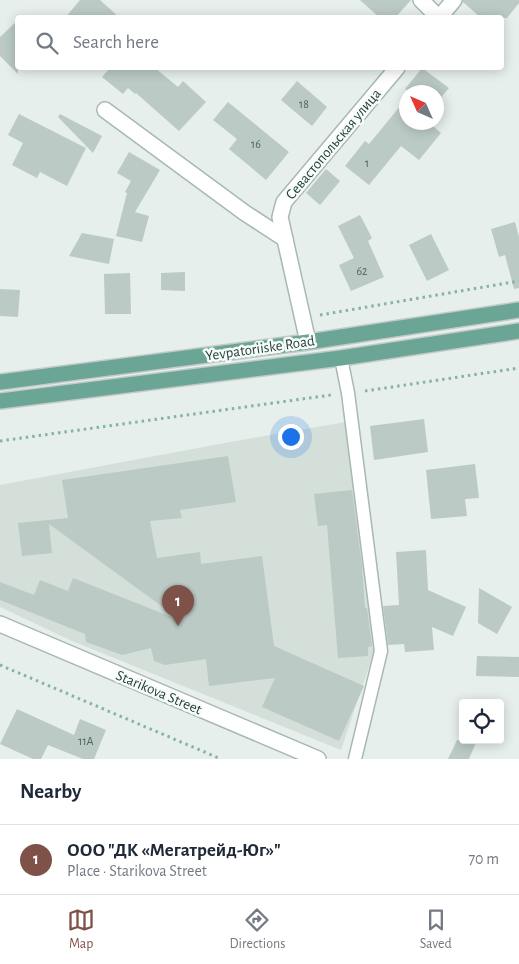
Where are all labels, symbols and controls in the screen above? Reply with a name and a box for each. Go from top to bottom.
search box [15,15,504,70]
icon: search [33,29,61,57]
text: Search here [73,33,159,52]
north arrow [399,85,444,130]
street label: Севастопольская улица [283,86,384,203]
house number: 18 [299,98,309,110]
house number: 16 [251,138,261,150]
house number: 1 [365,157,369,169]
house number: 62 [356,265,368,277]
street label: Yevpatoriiske Road [205,333,316,364]
your location [278,424,304,450]
pin: 1 [162,585,194,626]
street label: Starikova Street [114,668,204,717]
map controls [459,699,504,744]
button: locate [459,699,504,744]
house number: 11А [78,735,94,747]
text: Nearby [20,781,81,802]
text: ООО "ДК «Мегатрейд-Юг»" [67,841,281,860]
text: 1 [33,851,39,867]
text: 70 m [468,851,499,867]
text: Place · Starikova Street [67,863,207,879]
tab: Map [67,906,95,953]
tab: Directions [230,906,285,953]
tab: Saved [420,906,452,953]

